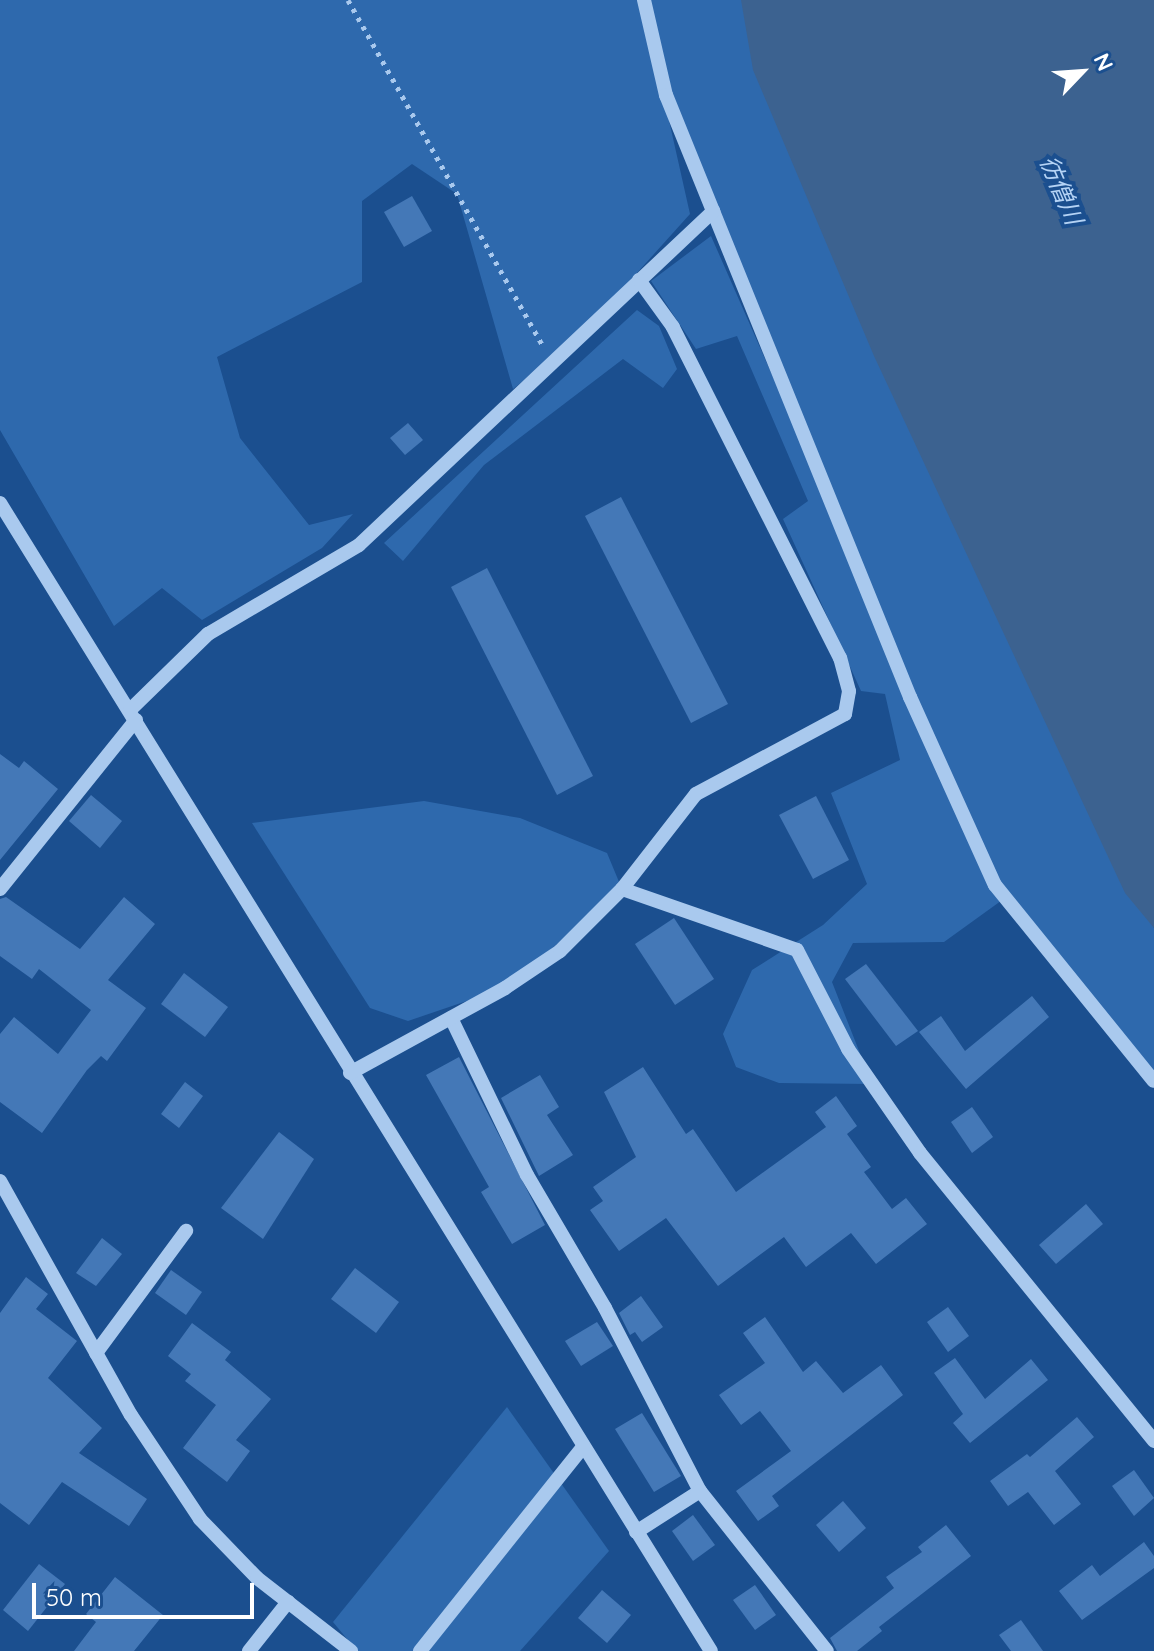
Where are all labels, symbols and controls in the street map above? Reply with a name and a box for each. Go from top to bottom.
north arrow [1042,32,1122,112]
text: N [1088,49,1120,75]
water label: 彷僧川 [1034,151,1088,229]
scale bar [36,1567,258,1617]
text: 50 m [46,1582,102,1612]

